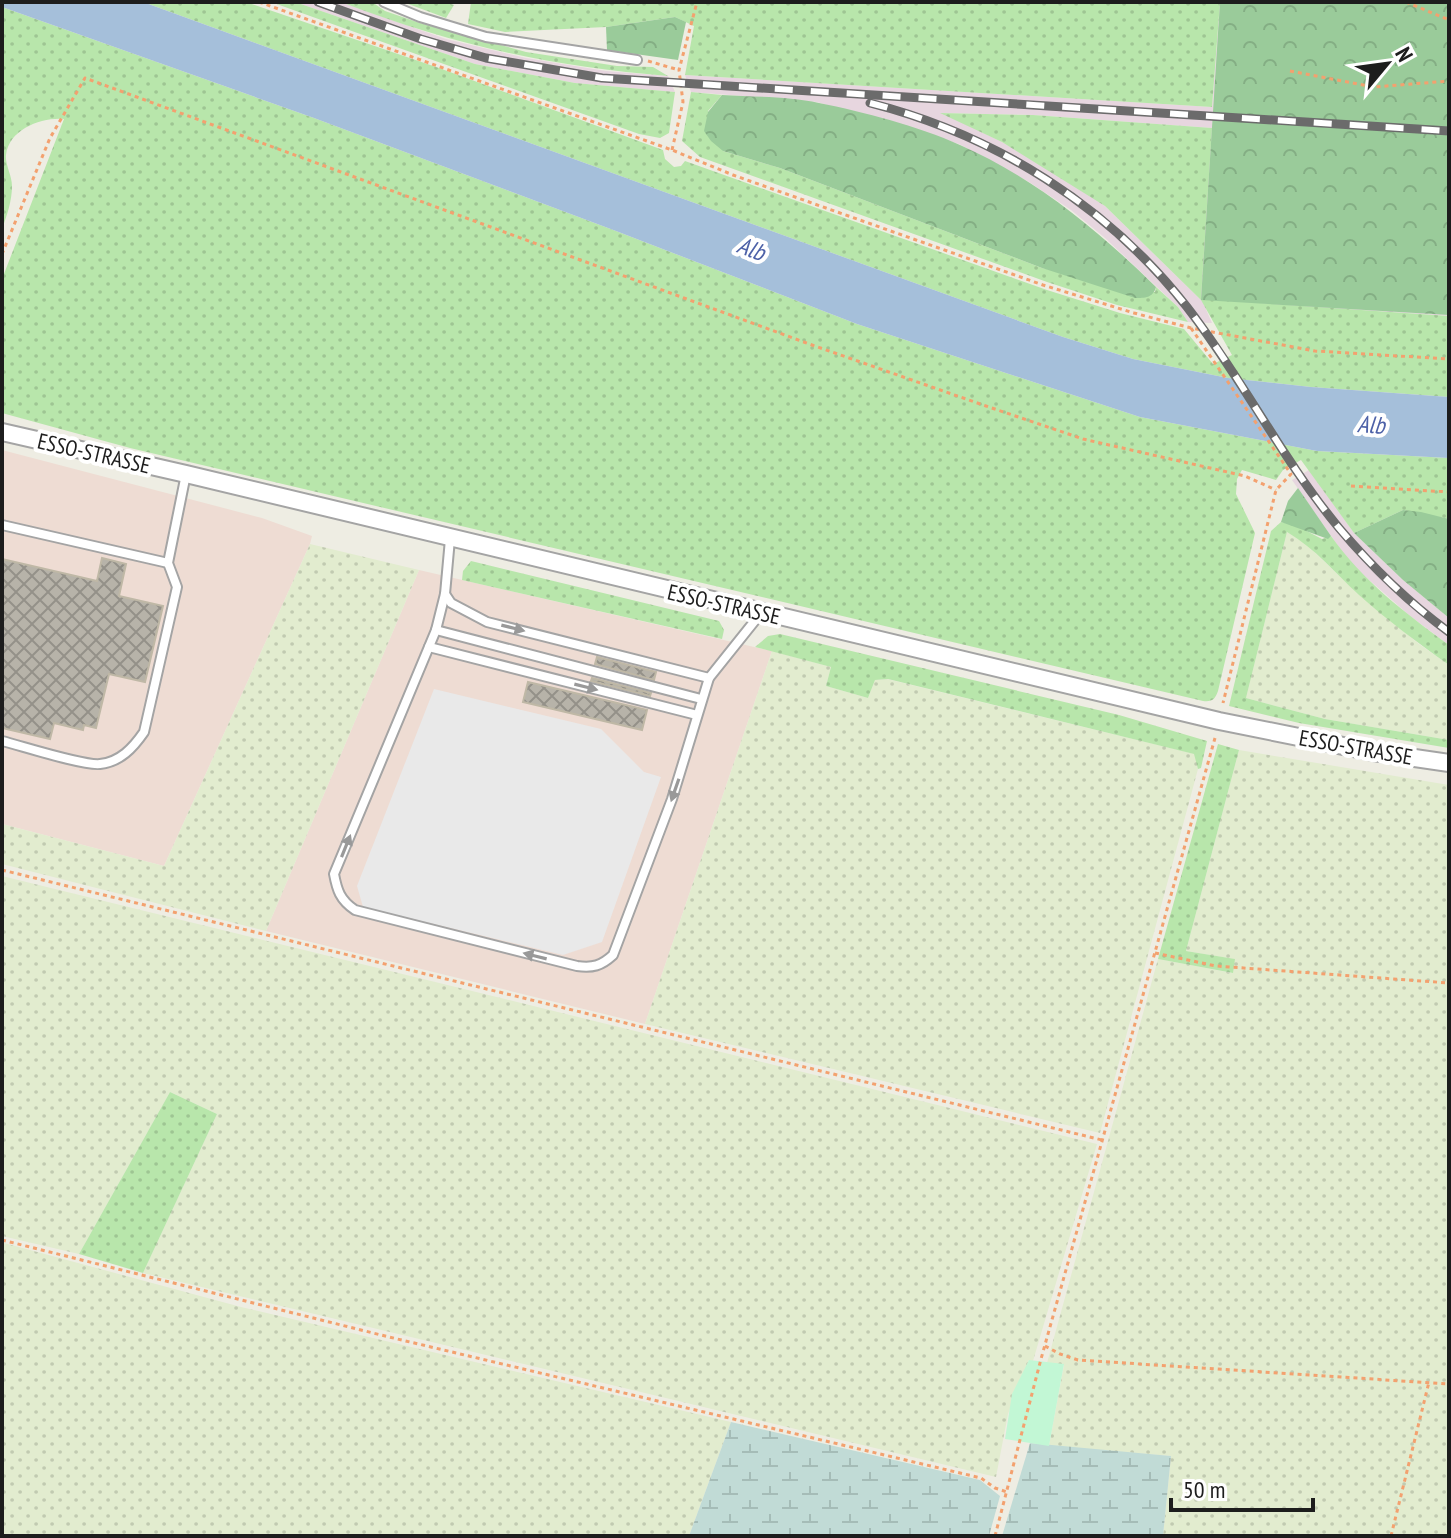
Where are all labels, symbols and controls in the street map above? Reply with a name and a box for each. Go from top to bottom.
north arrow [1347,24,1427,104]
text: N [1389,42,1420,66]
water label: Alb [733,229,771,268]
water label: Alb [1356,408,1387,441]
street label: ESSO-STRASSE [35,426,153,480]
street label: ESSO-STRASSE [665,577,783,631]
one-way arrow [501,623,526,635]
one-way arrow [574,682,599,694]
street label: ESSO-STRASSE [1297,723,1415,771]
one-way arrow [668,778,680,802]
one-way arrow [340,834,353,858]
one-way arrow [522,949,547,961]
scale bar [1171,1462,1313,1512]
text: 50 m [1183,1474,1225,1505]

